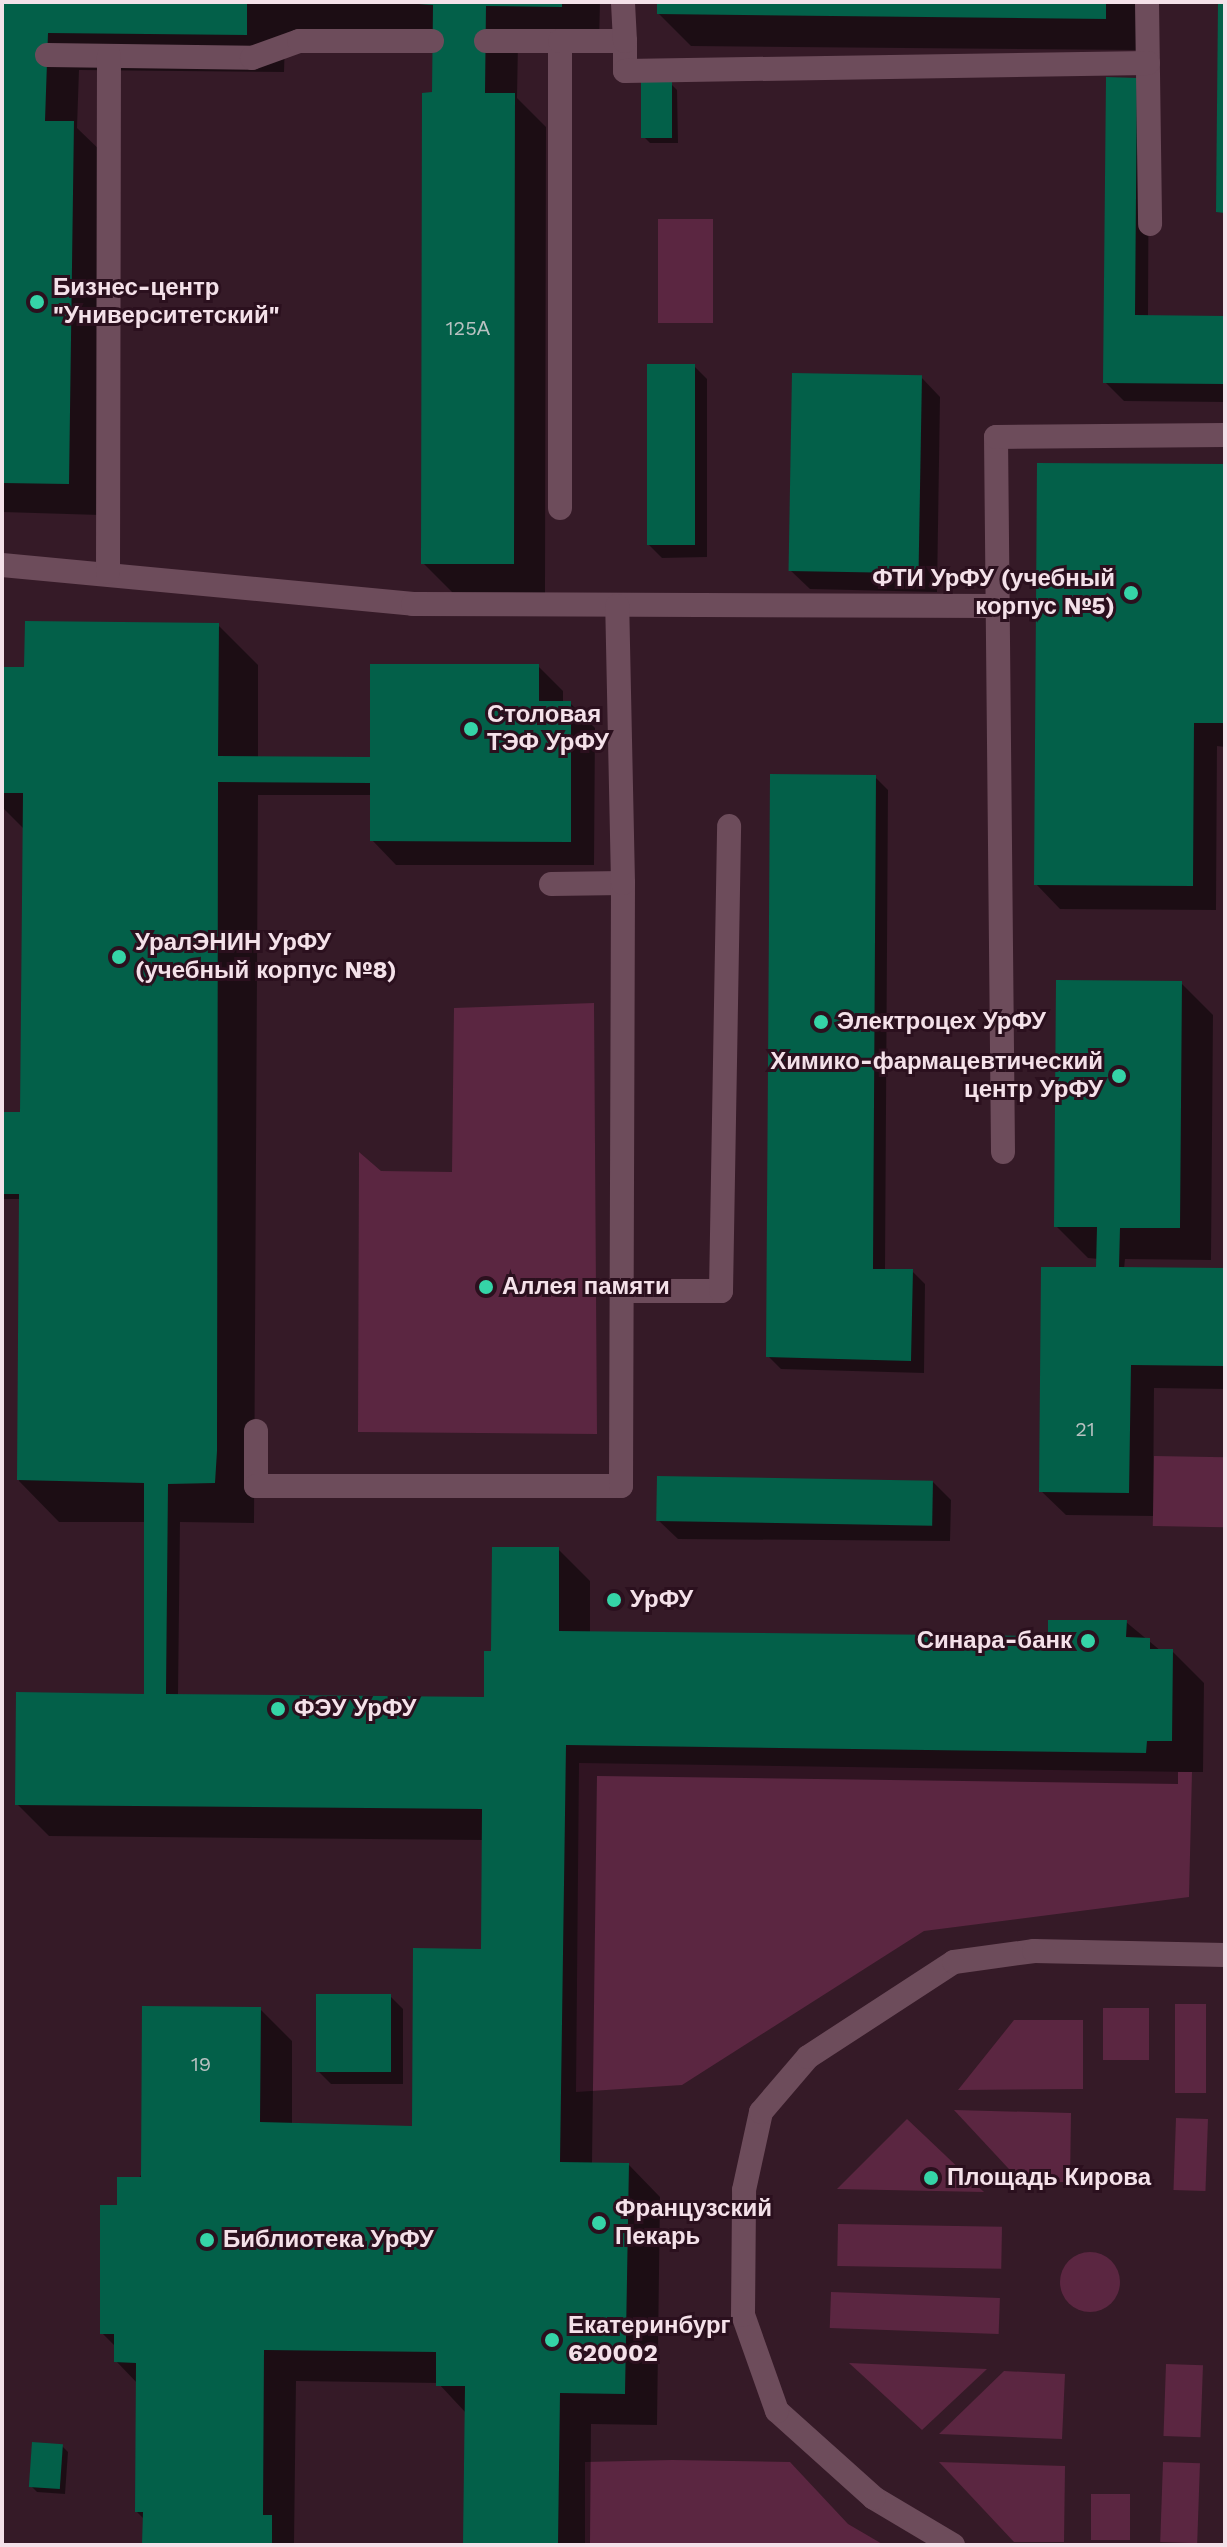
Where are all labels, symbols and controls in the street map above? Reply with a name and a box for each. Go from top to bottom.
place label: Бизнес-центр "Университетский" [53,274,279,330]
marker: Бизнес-центр "Университетский" [28,293,46,311]
house number: 125А [446,316,490,340]
place label: ФТИ УрФУ (учебный корпус №5) [872,565,1115,621]
marker: ФТИ УрФУ (учебный корпус №5) [1122,584,1140,602]
place label: Столовая ТЭФ УрФУ [487,701,609,757]
marker: Столовая ТЭФ УрФУ [462,720,480,738]
place label: УралЭНИН УрФУ (учебный корпус №8) [135,929,397,985]
marker: УралЭНИН УрФУ (учебный корпус №8) [110,948,128,966]
place label: Электроцех УрФУ [837,1008,1046,1036]
marker: Электроцех УрФУ [812,1013,830,1031]
place label: Химико-фармацевтический центр УрФУ [770,1048,1103,1104]
marker: Химико-фармацевтический центр УрФУ [1110,1067,1128,1085]
place label: Аллея памяти [502,1273,670,1301]
marker: Аллея памяти [477,1278,495,1296]
house number: 21 [1075,1417,1095,1441]
place label: УрФУ [630,1586,693,1614]
marker: УрФУ [605,1591,623,1609]
place label: Синара-банк [917,1627,1072,1655]
marker: Синара-банк [1079,1632,1097,1650]
place label: ФЭУ УрФУ [294,1695,417,1723]
marker: ФЭУ УрФУ [269,1700,287,1718]
house number: 19 [191,2052,211,2076]
place label: Площадь Кирова [947,2164,1151,2192]
marker: Площадь Кирова [922,2169,940,2187]
place label: Французский Пекарь [615,2195,772,2251]
marker: Французский Пекарь [590,2214,608,2232]
place label: Библиотека УрФУ [223,2226,434,2254]
marker: Библиотека УрФУ [198,2231,216,2249]
place label: Екатеринбург 620002 [568,2312,731,2368]
marker: Екатеринбург 620002 [543,2331,561,2349]

